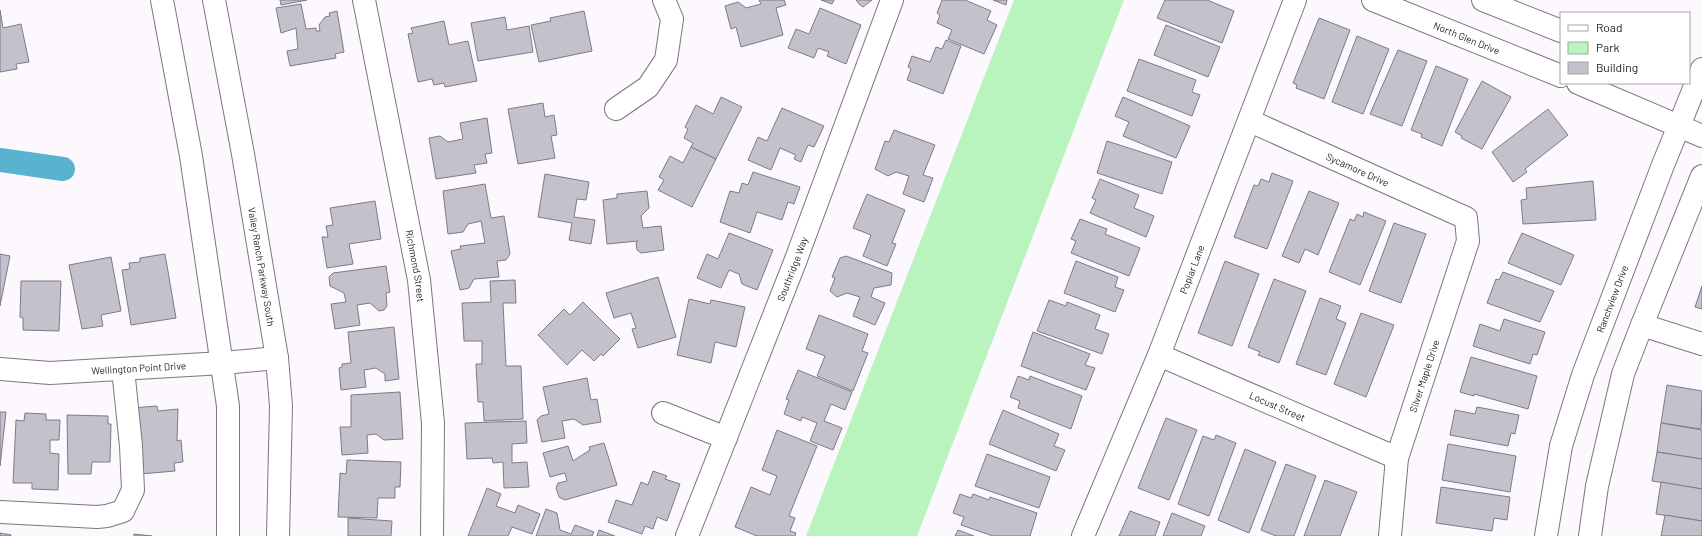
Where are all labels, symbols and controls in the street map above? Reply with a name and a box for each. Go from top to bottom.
legend [1560,12,1690,84]
street label: North Glen Drive [1432,19,1502,57]
text: Road [1596,20,1623,34]
text: Park [1596,40,1620,54]
text: Building [1596,60,1638,74]
street label: Sycamore Drive [1324,150,1391,189]
street label: Valley Ranch Parkway South [246,206,278,327]
street label: Richmond Street [403,229,427,303]
street label: Southridge Way [774,235,810,303]
street label: Poplar Lane [1177,243,1207,295]
street label: Ranchview Drive [1594,264,1630,334]
street label: Silver Maple Drive [1407,338,1441,414]
street label: Wellington Point Drive [91,359,186,377]
street label: Locust Street [1248,389,1307,424]

